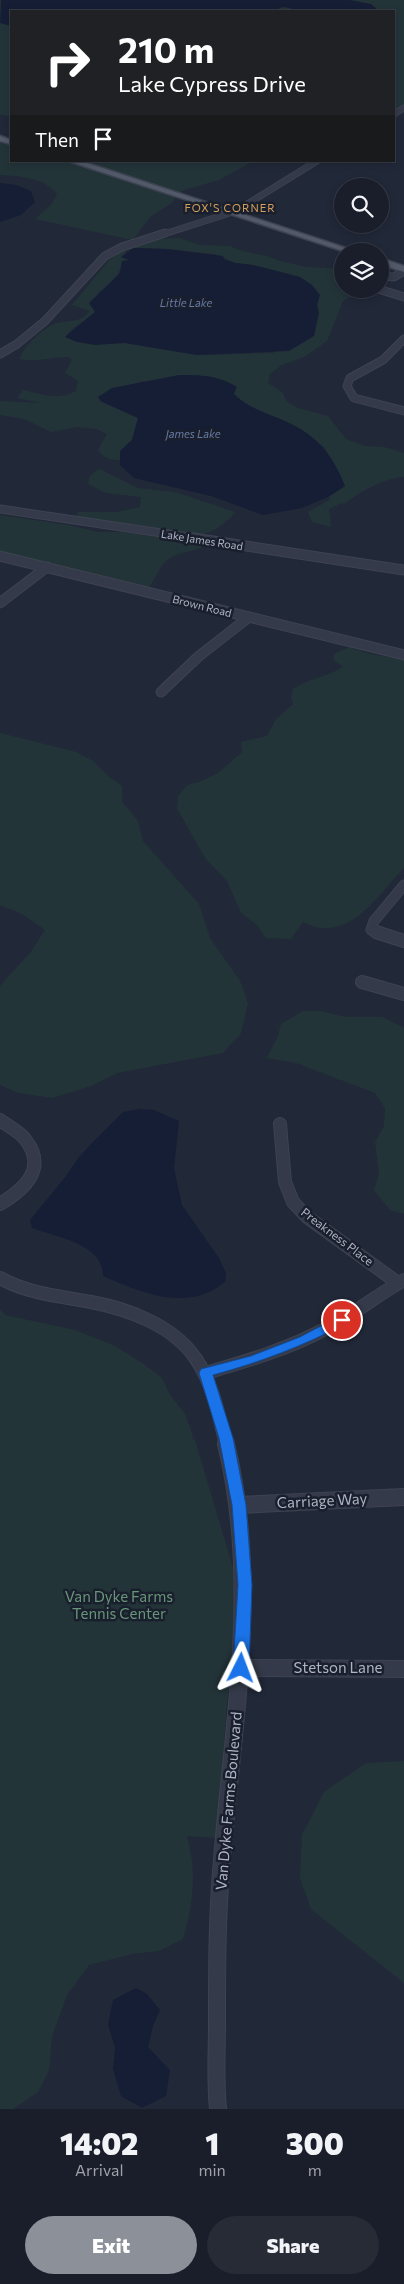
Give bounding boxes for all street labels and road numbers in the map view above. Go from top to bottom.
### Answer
street label: Lake James Road [160,527,244,553]
street label: Brown Road [171,592,233,619]
street label: Preakness Place [299,1205,376,1268]
street label: Carriage Way [276,1489,368,1511]
street label: Stetson Lane [294,1658,383,1676]
street label: Van Dyke Farms Boulevard [211,1711,245,1891]

